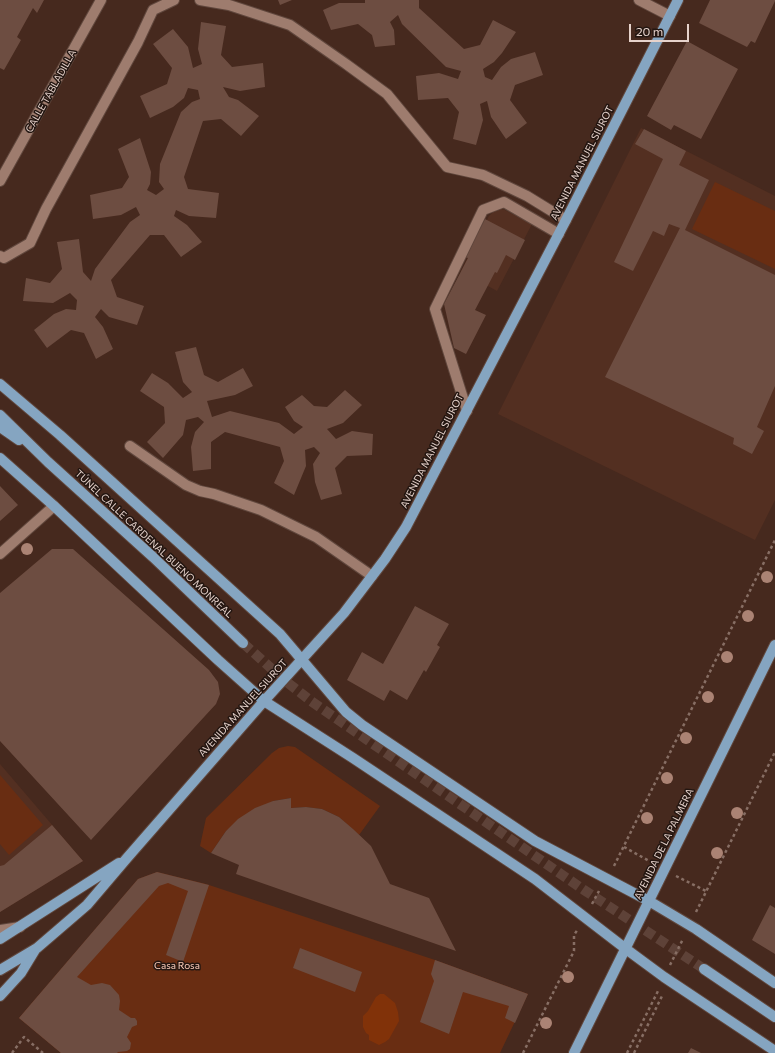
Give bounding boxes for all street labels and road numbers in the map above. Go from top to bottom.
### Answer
street label: CALLE TABLADILLA [23,47,79,135]
street label: AVENIDA MANUEL SIUROT [548,104,616,222]
street label: AVENIDA MANUEL SIUROT [398,392,466,510]
street label: TÚNEL CALLE CARDENAL BUENO MONREAL [73,468,235,620]
street label: AVENIDA MANUEL SIUROT [196,657,290,759]
street label: AVENIDA DE LA PALMERA [632,786,696,902]

